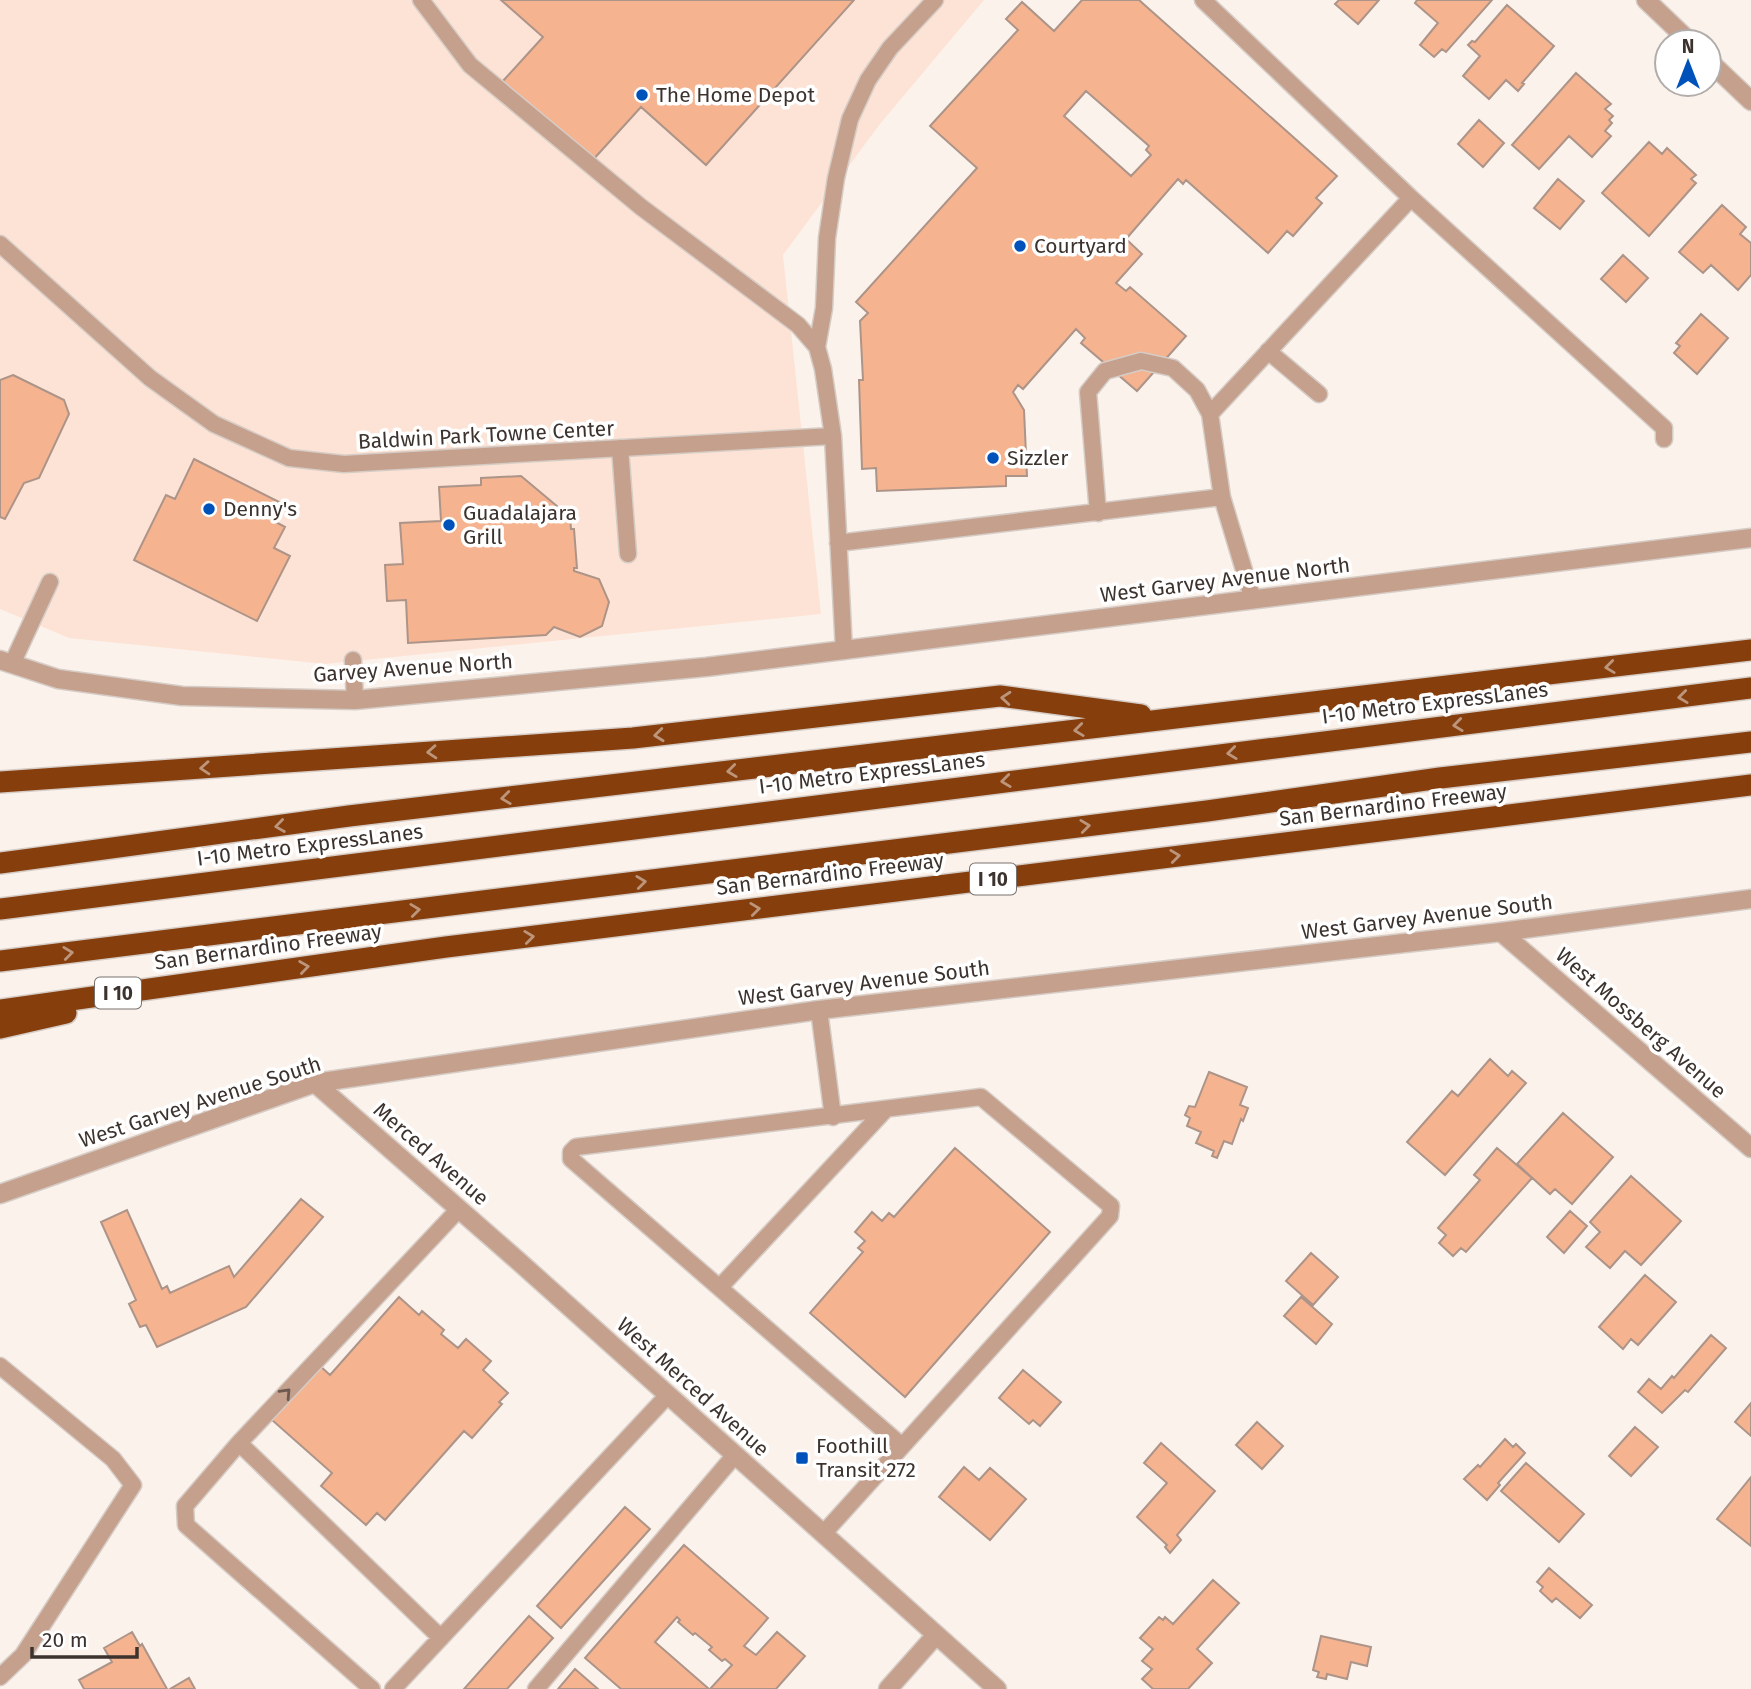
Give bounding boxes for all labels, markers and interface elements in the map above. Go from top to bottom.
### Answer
north arrow [1653,28,1723,98]
text: N [1682,35,1694,58]
place label: The Home Depot [656,82,815,108]
marker: The Home Depot [634,87,650,103]
place label: Courtyard [1034,233,1127,259]
marker: Courtyard [1012,238,1028,254]
street label: Baldwin Park Towne Center [357,415,615,455]
place label: Sizzler [1007,445,1068,471]
marker: Sizzler [985,450,1001,466]
place label: Denny's [223,496,297,522]
place label: Guadalajara Grill [463,500,577,550]
marker: Denny's [201,501,217,517]
marker: Guadalajara Grill [441,517,457,533]
street label: West Garvey Avenue North [1099,552,1351,608]
street label: Garvey Avenue North [312,648,514,688]
one-way arrow [1604,659,1616,674]
street label: I-10 Metro ExpressLanes [1320,676,1550,730]
one-way arrow [1677,689,1689,704]
one-way arrow [1001,691,1012,706]
one-way arrow [1452,717,1463,732]
one-way arrow [1073,723,1085,738]
one-way arrow [653,727,665,742]
one-way arrow [426,744,437,759]
street label: I-10 Metro ExpressLanes [757,746,987,800]
one-way arrow [1226,746,1238,761]
one-way arrow [199,760,210,775]
one-way arrow [726,764,737,779]
one-way arrow [1000,774,1012,789]
street label: San Bernardino Freeway [1278,778,1509,832]
one-way arrow [500,790,511,805]
street label: I-10 Metro ExpressLanes [195,818,425,872]
one-way arrow [274,818,286,833]
one-way arrow [1079,818,1091,833]
street label: San Bernardino Freeway [715,847,946,901]
one-way arrow [1169,849,1181,864]
road number: I 10 [970,864,1016,894]
one-way arrow [635,874,647,889]
street label: West Garvey Avenue South [1300,889,1554,945]
one-way arrow [749,901,761,916]
one-way arrow [409,902,421,917]
street label: San Bernardino Freeway [153,918,384,976]
one-way arrow [523,929,535,944]
street label: West Mossberg Avenue [1550,942,1732,1104]
one-way arrow [62,945,74,960]
street label: West Garvey Avenue South [737,955,991,1011]
one-way arrow [298,960,309,975]
road number: I 10 [95,978,141,1009]
street label: West Garvey Avenue South [76,1051,324,1153]
street label: Merced Avenue [368,1097,494,1211]
street label: West Merced Avenue [612,1312,774,1462]
one-way arrow [278,1388,290,1401]
place label: Foothill Transit 272 [816,1433,916,1483]
marker: Foothill Transit 272 [794,1450,810,1466]
scale bar [32,1616,136,1660]
text: 20 m [42,1627,88,1653]

